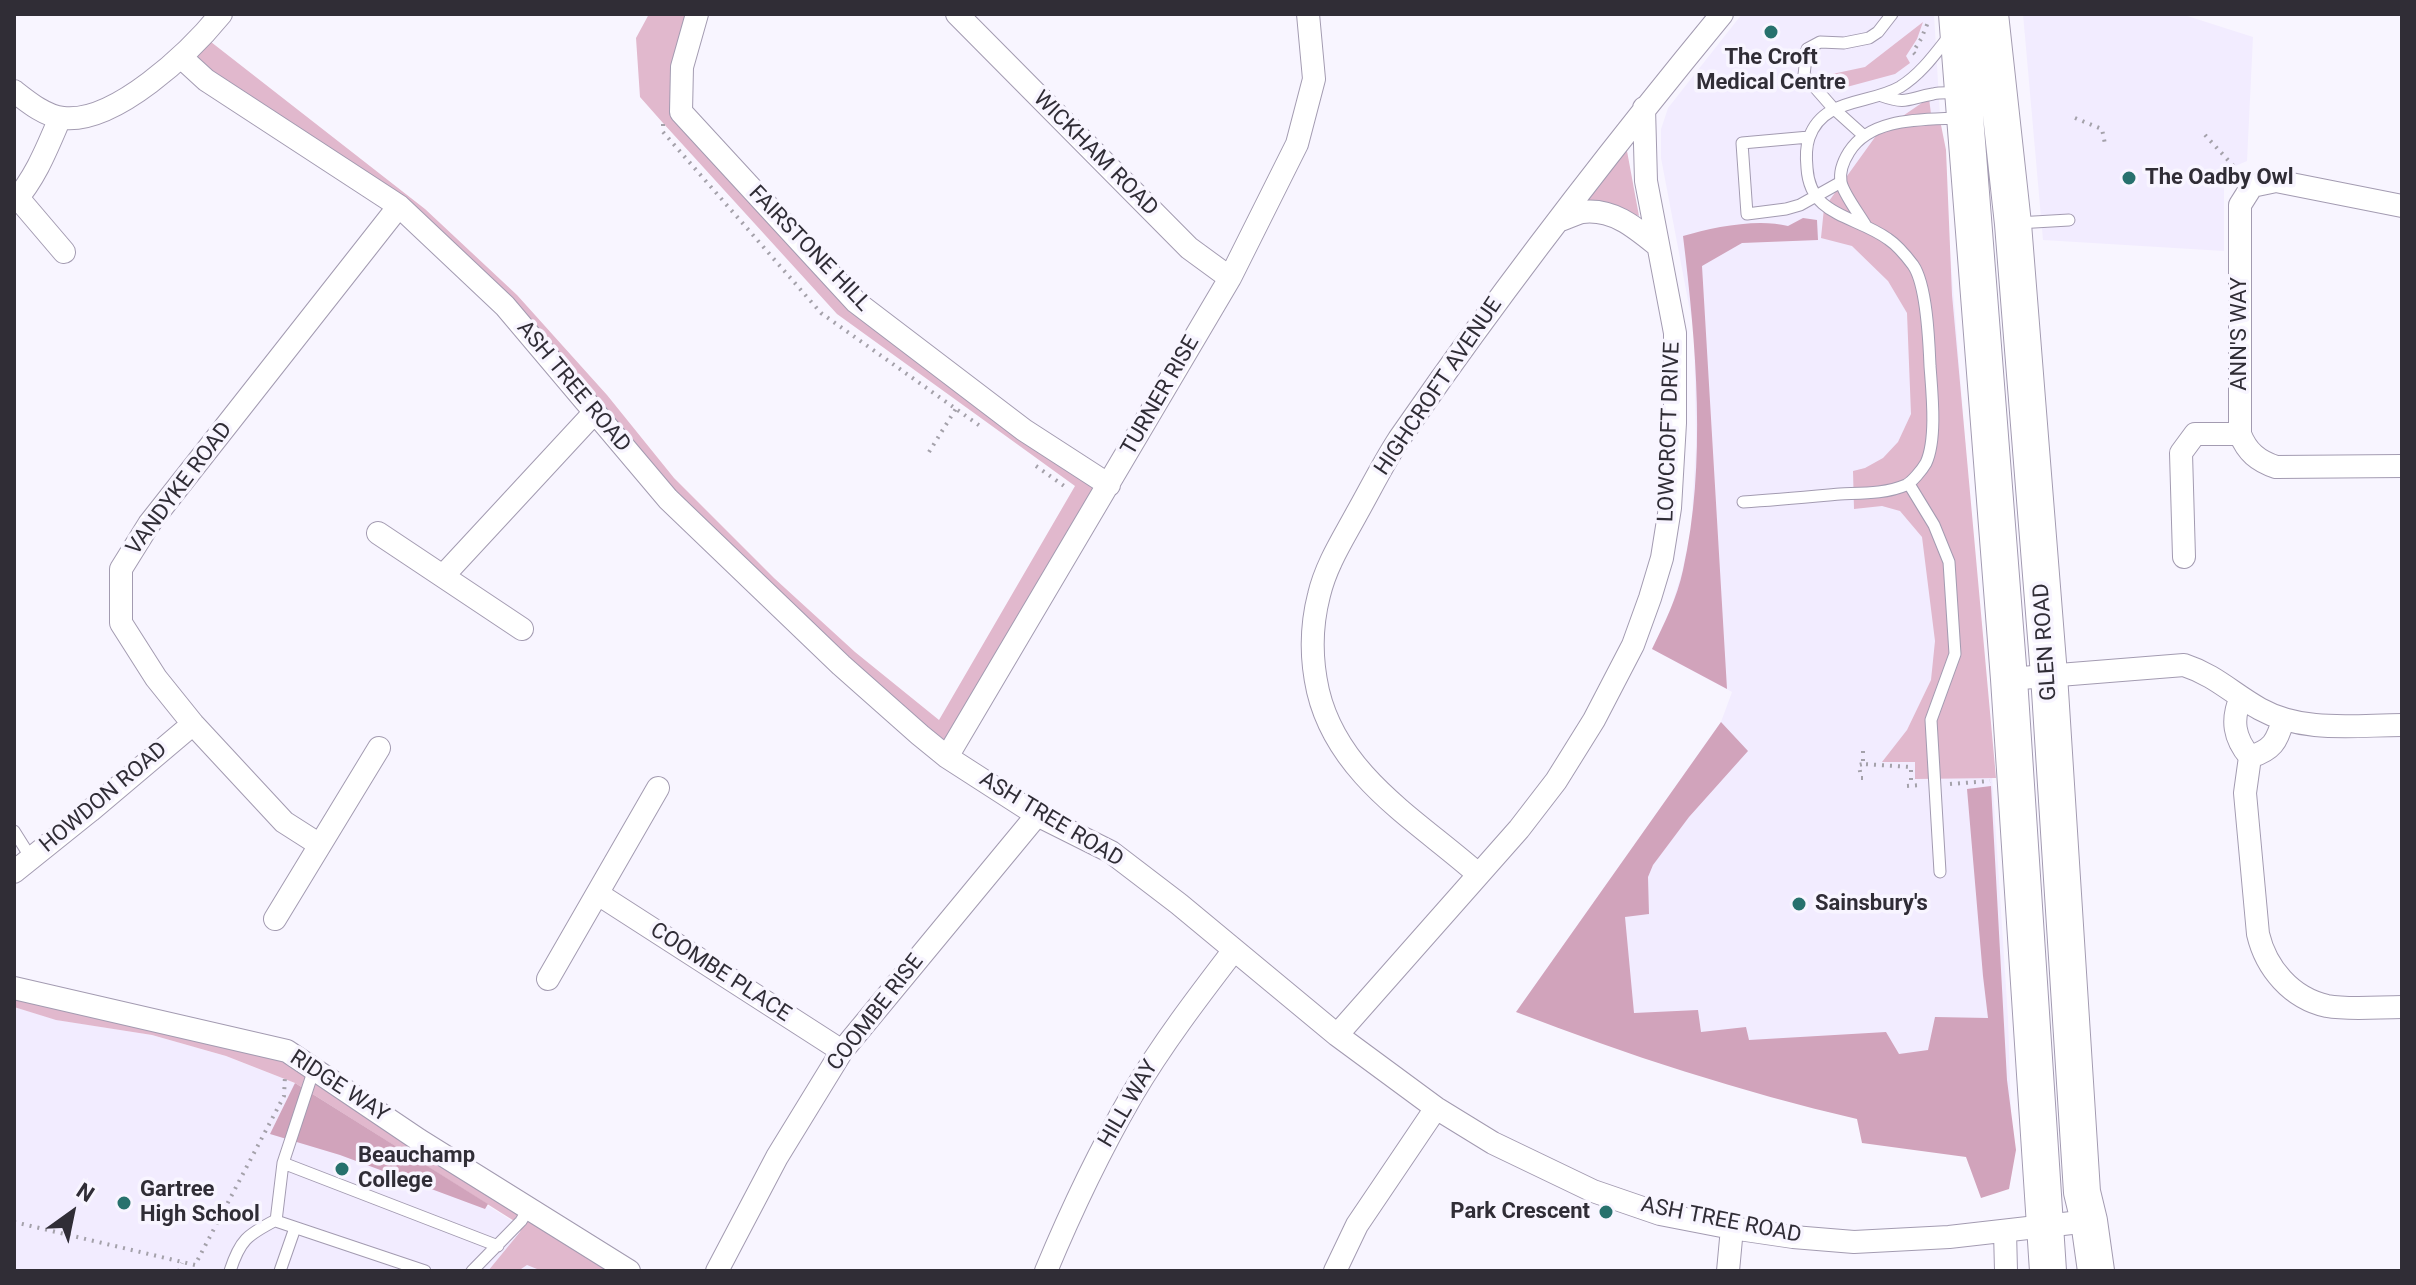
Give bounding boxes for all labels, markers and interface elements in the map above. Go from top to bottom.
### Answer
marker: The Croft Medical Centre [1762,23,1780,41]
place label: The Croft Medical Centre [1696,45,1846,96]
street label: WICKHAM ROAD [1027,86,1163,222]
place label: The Oadby Owl [2145,165,2294,191]
marker: The Oadby Owl [2120,169,2138,187]
street label: FAIRSTONE HILL [742,181,876,317]
street label: ANN'S WAY [2227,277,2253,391]
street label: HIGHCROFT AVENUE [1370,293,1508,481]
street label: ASH TREE ROAD [511,316,635,458]
street label: TURNER RISE [1116,332,1206,460]
street label: LOWCROFT DRIVE [1654,341,1686,523]
street label: VANDYKE ROAD [121,417,239,561]
street label: GLEN ROAD [2029,582,2063,702]
street label: HOWDON ROAD [35,737,173,859]
street label: ASH TREE ROAD [974,767,1128,873]
place label: Sainsbury's [1815,891,1928,917]
marker: Sainsbury's [1790,895,1808,913]
street label: COOMBE PLACE [645,918,795,1028]
street label: COOMBE RISE [822,949,930,1077]
street label: RIDGE WAY [285,1045,393,1129]
street label: HILL WAY [1093,1056,1165,1152]
place label: Beauchamp College [358,1143,475,1194]
marker: Beauchamp College [333,1160,351,1178]
north arrow [32,1173,112,1253]
place label: Gartree High School [140,1177,260,1228]
text: N [72,1178,99,1207]
street label: ASH TREE ROAD [1638,1192,1804,1250]
marker: Gartree High School [115,1194,133,1212]
place label: Park Crescent [1450,1199,1590,1225]
marker: Park Crescent [1597,1203,1615,1221]

